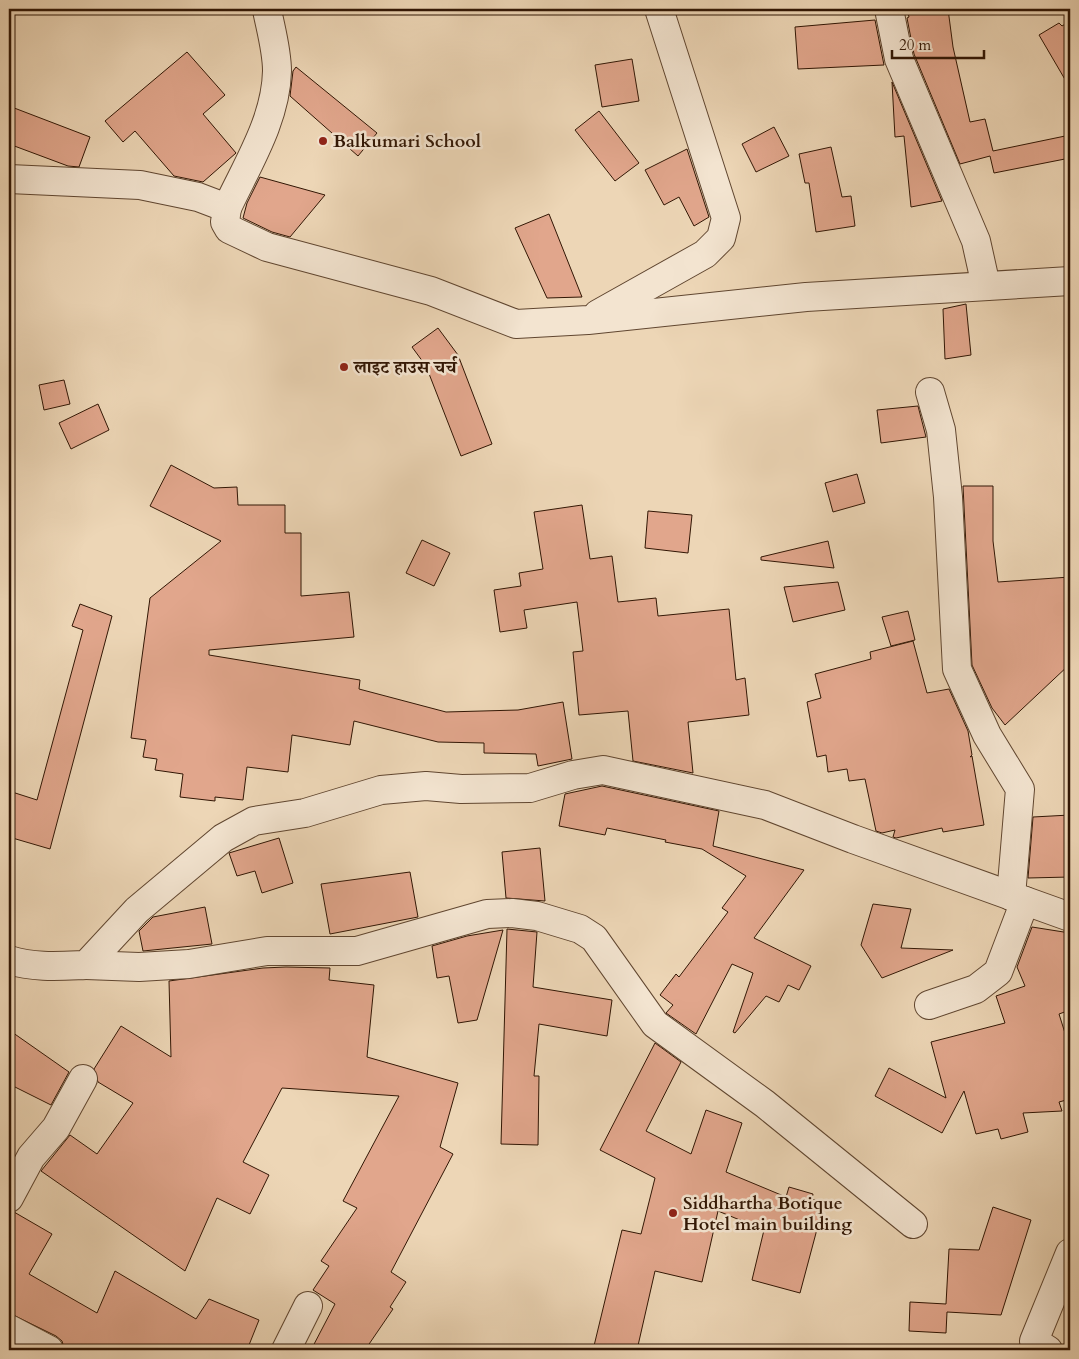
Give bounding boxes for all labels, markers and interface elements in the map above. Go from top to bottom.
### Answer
scale bar [892,28,984,60]
text: 20 m [899,35,931,55]
place label: Balkumari School [333,129,481,154]
marker: Balkumari School [317,135,329,147]
place label: लाइट हाउस चर्च [352,355,458,380]
marker: लाइट हाउस चर्च [338,361,350,373]
place label: Siddhartha Botique Hotel main building [683,1191,852,1237]
marker: Siddhartha Botique Hotel main building [667,1207,679,1219]

